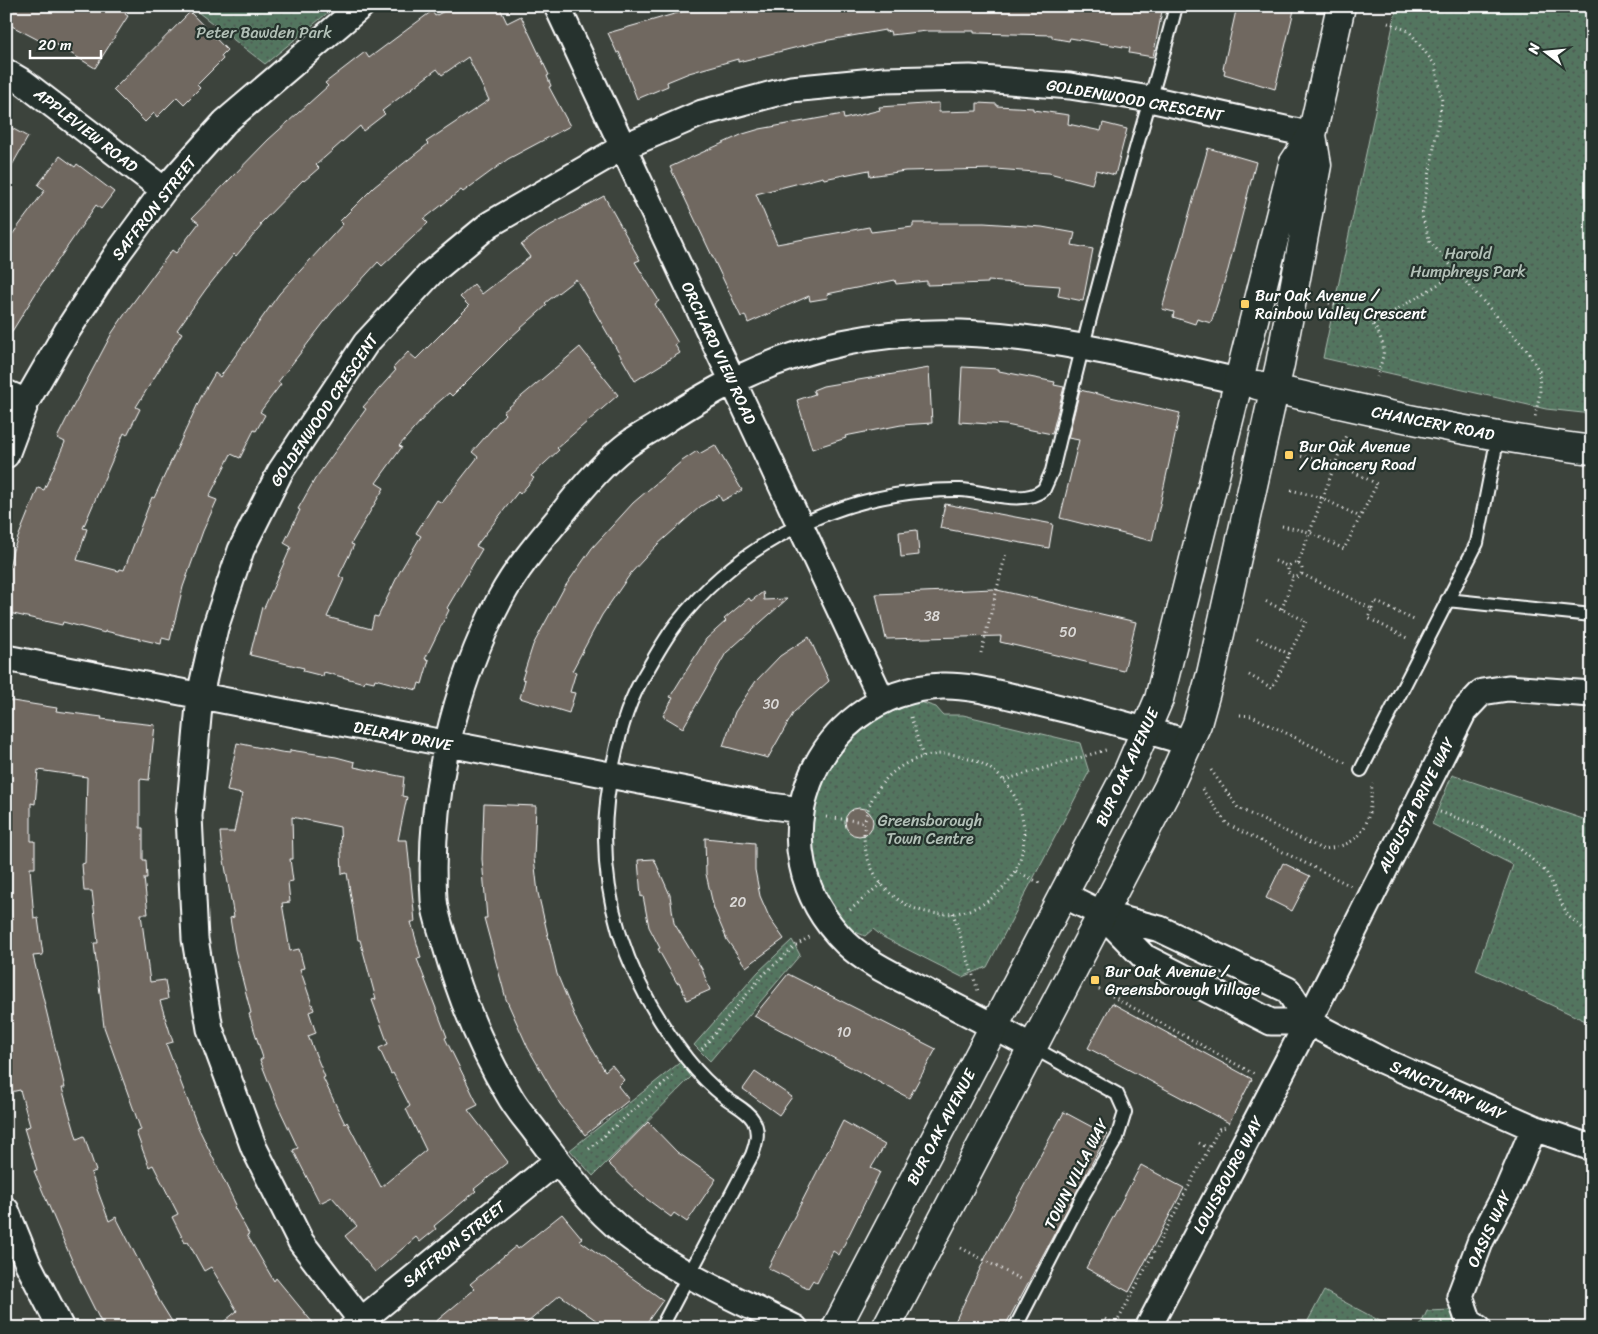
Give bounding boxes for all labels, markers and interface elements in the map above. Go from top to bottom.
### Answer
park label: Peter Bawden Park [196,18,332,47]
scale bar [30,28,101,60]
north arrow [1520,28,1570,78]
text: 20 m [38,32,72,58]
text: N [1520,40,1547,58]
street label: GOLDENWOOD CRESCENT [1044,70,1227,130]
street label: APPLEVIEW ROAD [27,79,145,180]
street label: SAFFRON STREET [104,148,205,267]
park label: Harold Humphreys Park [1410,239,1526,286]
street label: ORCHARD VIEW ROAD [673,277,765,430]
place label: Bur Oak Avenue / Rainbow Valley Crescent [1255,281,1427,328]
marker: Bur Oak Avenue / Rainbow Valley Crescent [1239,298,1251,310]
street label: GOLDENWOOD CRESCENT [262,327,387,492]
street label: CHANCERY ROAD [1369,397,1497,449]
place label: Bur Oak Avenue / Chancery Road [1299,432,1417,479]
marker: Bur Oak Avenue / Chancery Road [1283,449,1295,461]
house number: 38 [924,604,941,629]
house number: 50 [1059,620,1077,645]
house number: 30 [763,692,779,717]
street label: BUR OAK AVENUE [1087,702,1168,831]
street label: DELRAY DRIVE [351,712,456,760]
street label: AUGUSTA DRIVE WAY [1369,731,1463,879]
park label: Greensborough Town Centre [878,806,982,853]
house number: 20 [730,890,747,915]
place label: Bur Oak Avenue / Greensborough Village [1105,957,1260,1004]
marker: Bur Oak Avenue / Greensborough Village [1089,974,1101,986]
house number: 10 [837,1020,852,1045]
street label: SANCTUARY WAY [1385,1051,1512,1129]
street label: BUR OAK AVENUE [898,1063,984,1190]
street label: LOUISBOURG WAY [1185,1110,1272,1239]
street label: TOWN VILLA WAY [1036,1112,1117,1235]
street label: OASIS WAY [1459,1185,1520,1272]
street label: SAFFRON STREET [396,1192,513,1295]

